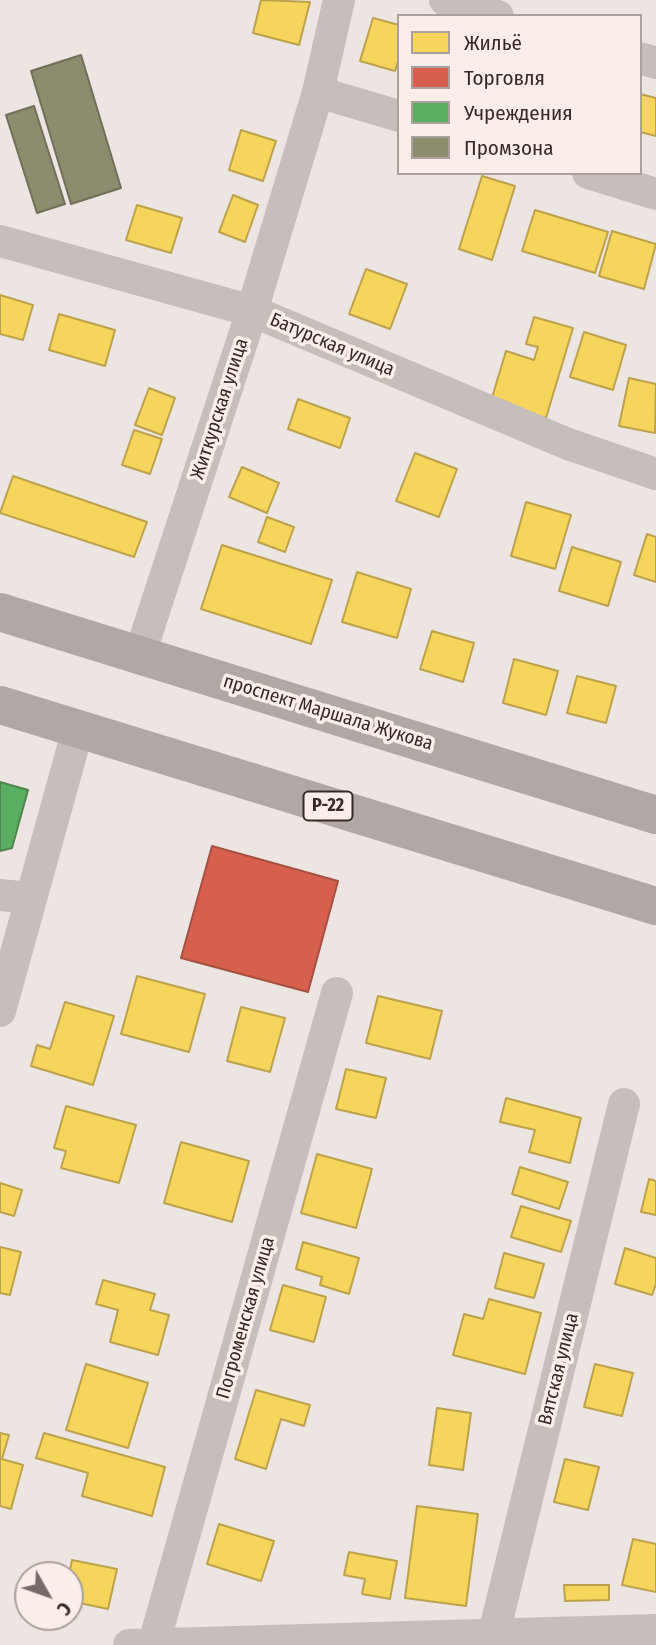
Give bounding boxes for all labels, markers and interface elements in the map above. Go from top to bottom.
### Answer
legend [397,14,642,175]
text: Жильё [464,30,522,56]
text: Торговля [464,65,545,91]
text: Учреждения [464,100,573,126]
text: Промзона [464,135,553,161]
street label: Батурская улица [266,309,398,381]
street label: Житкурская улица [186,336,254,482]
street label: проспект Маршала Жукова [220,670,436,756]
road number: Р-22 [304,792,352,820]
street label: Погроменская улица [212,1234,280,1402]
street label: Вятская улица [534,1311,584,1427]
north arrow [14,1561,84,1631]
text: С [52,1597,76,1620]

